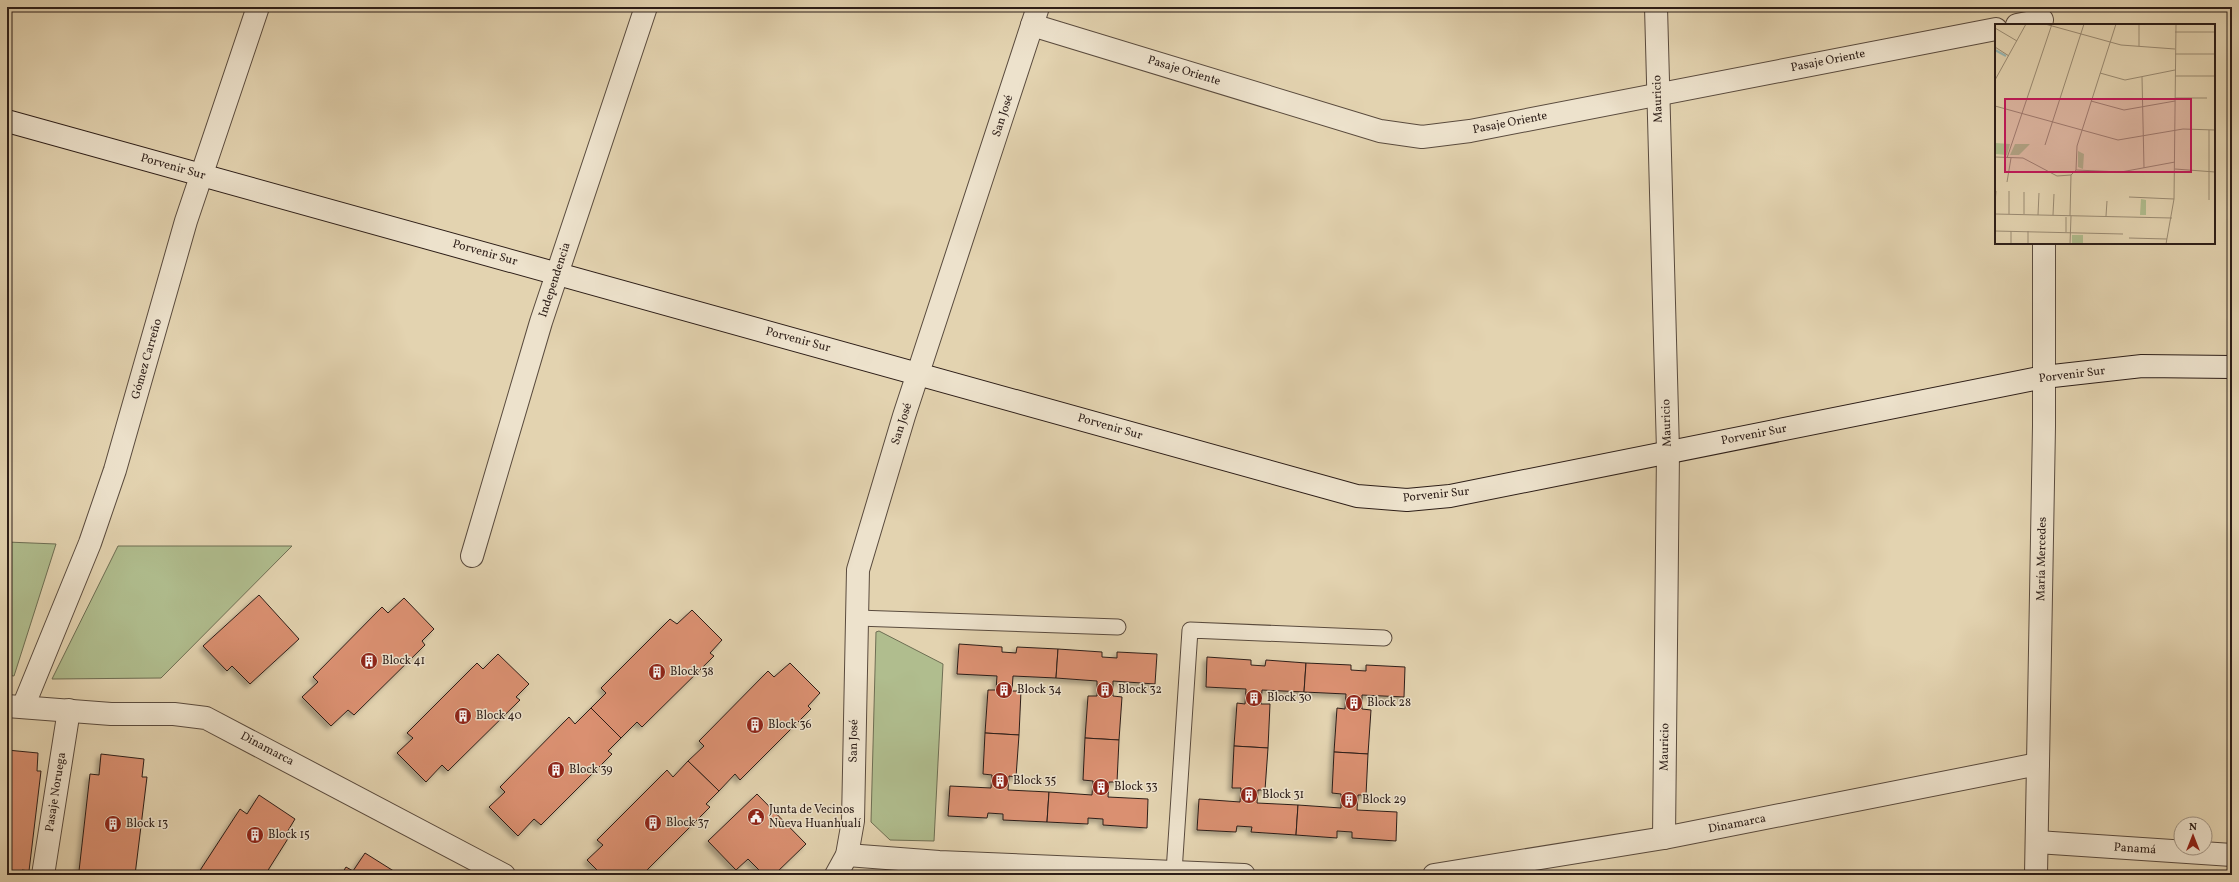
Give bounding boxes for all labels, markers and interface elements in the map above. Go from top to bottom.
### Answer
inset map [1995,24,2215,244]
street label: Pasaje Oriente [1789,46,1867,76]
street label: Pasaje Oriente [1146,52,1223,90]
street label: Mauricio [1649,75,1667,123]
street label: San José [989,93,1017,139]
street label: Pasaje Oriente [1471,108,1549,138]
street label: Porvenir Sur [139,150,207,184]
street label: Porvenir Sur [451,236,519,270]
street label: Independencia [535,240,575,320]
street label: Gómez Carreño [128,317,166,401]
street label: Porvenir Sur [764,324,832,356]
street label: Porvenir Sur [2038,363,2106,387]
street label: Mauricio [1658,399,1676,447]
street label: San José [888,401,916,447]
street label: Porvenir Sur [1076,410,1144,444]
street label: Porvenir Sur [1720,421,1788,449]
street label: Porvenir Sur [1402,484,1470,506]
street label: María Mercedes [2033,517,2051,601]
building icon: Block 41 [359,651,379,671]
place label: Block 41 [382,653,425,669]
building icon: Block 38 [647,662,667,682]
place label: Block 38 [670,664,714,680]
building icon: Block 34 [994,680,1014,700]
building icon: Block 32 [1095,680,1115,700]
place label: Block 34 [1017,682,1062,698]
place label: Block 32 [1118,682,1162,698]
building icon: Block 30 [1244,688,1264,708]
place label: Block 30 [1267,690,1312,706]
building icon: Block 28 [1344,693,1364,713]
place label: Block 28 [1367,695,1411,711]
building icon: Block 40 [453,706,473,726]
place label: Block 40 [476,708,522,724]
building icon: Block 36 [745,715,765,735]
place label: Block 36 [768,717,812,733]
street label: San José [846,719,862,763]
street label: Mauricio [1657,723,1673,771]
street label: Dinamarca [237,728,297,770]
street label: Pasaje Noruega [42,751,70,833]
building icon: Block 39 [546,760,566,780]
place label: Block 39 [569,762,613,778]
building icon: Block 35 [990,771,1010,791]
place label: Block 35 [1013,773,1057,789]
building icon: Block 33 [1091,777,1111,797]
place label: Block 33 [1114,779,1158,795]
building icon: Block 31 [1239,785,1259,805]
place label: Block 31 [1262,787,1304,803]
building icon: Block 29 [1339,790,1359,810]
place label: Block 29 [1362,792,1406,808]
place label: Junta de Vecinos Nueva Huanhualí [769,802,861,832]
public building icon: Junta de Vecinos Nueva Huanhualí [746,807,766,827]
street label: Dinamarca [1707,811,1767,837]
building icon: Block 37 [643,813,663,833]
building icon: Block 13 [103,814,123,834]
place label: Block 37 [666,815,710,831]
place label: Block 13 [126,816,168,832]
north arrow [2173,816,2213,856]
text: N [2189,820,2197,835]
building icon: Block 15 [245,825,265,845]
place label: Block 15 [268,827,310,843]
street label: Panamá [2113,840,2157,858]

